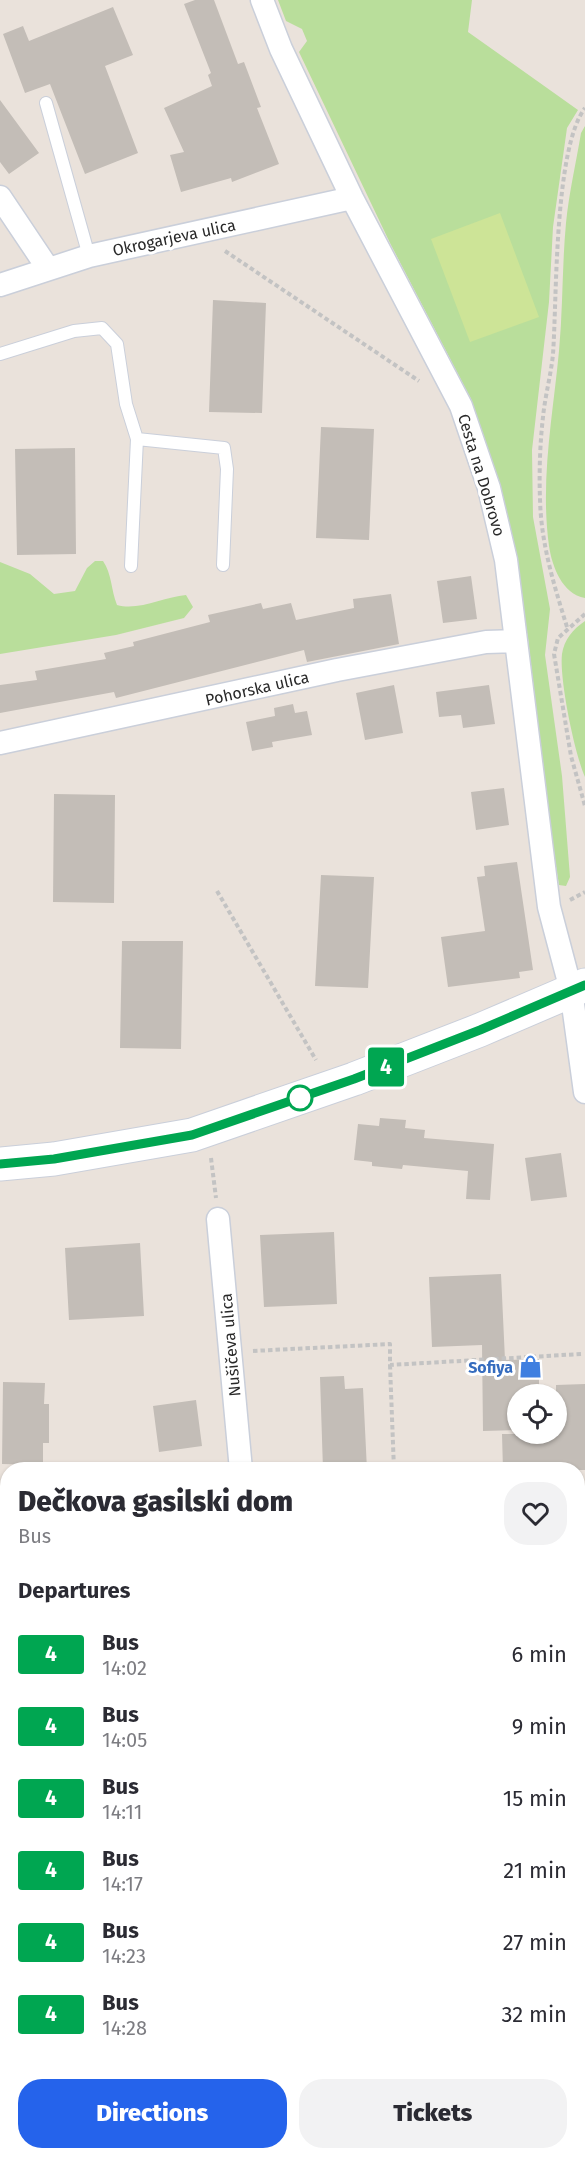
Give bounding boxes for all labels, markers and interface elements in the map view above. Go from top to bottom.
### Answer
street label: Okrogarjeva ulica [111,215,237,260]
street label: Cesta na Dobrovo [454,412,509,539]
street label: Pohorska ulica [203,667,311,710]
line badge: 4 [366,1048,406,1086]
text: 4 [380,1054,392,1080]
unlabelled marker [287,1085,313,1111]
street label: Nušičeva ulica [217,1293,244,1397]
shop icon: Sofiya [518,1354,544,1380]
place label: Sofiya [468,1358,513,1377]
map controls [507,1384,567,1444]
button: locate [507,1384,567,1444]
button: heart [504,1482,567,1545]
text: Dečkova gasilski dom [18,1485,293,1518]
text: Bus [18,1524,51,1548]
text: Departures [18,1577,130,1604]
text: Bus [102,1629,139,1656]
text: 4 [45,1641,57,1667]
text: 6 min [511,1641,567,1668]
text: 14:02 [102,1656,147,1680]
text: Bus [102,1701,139,1728]
text: 4 [45,1713,57,1739]
text: 9 min [512,1713,567,1740]
text: 14:05 [102,1728,147,1752]
text: Bus [102,1773,139,1800]
text: 4 [45,1785,57,1811]
text: 15 min [503,1785,567,1812]
text: 14:11 [102,1800,142,1824]
text: Bus [102,1845,139,1872]
text: 4 [45,1857,57,1883]
text: 21 min [503,1857,567,1884]
text: 14:17 [102,1872,143,1896]
text: Bus [102,1917,139,1944]
text: 4 [45,1929,57,1955]
text: 27 min [503,1929,567,1956]
text: 14:23 [102,1944,146,1968]
text: Bus [102,1989,139,2016]
text: 4 [45,2001,57,2027]
text: 32 min [502,2001,567,2028]
text: 14:28 [102,2016,147,2040]
button: Directions [18,2079,287,2148]
button: Tickets [299,2079,567,2148]

